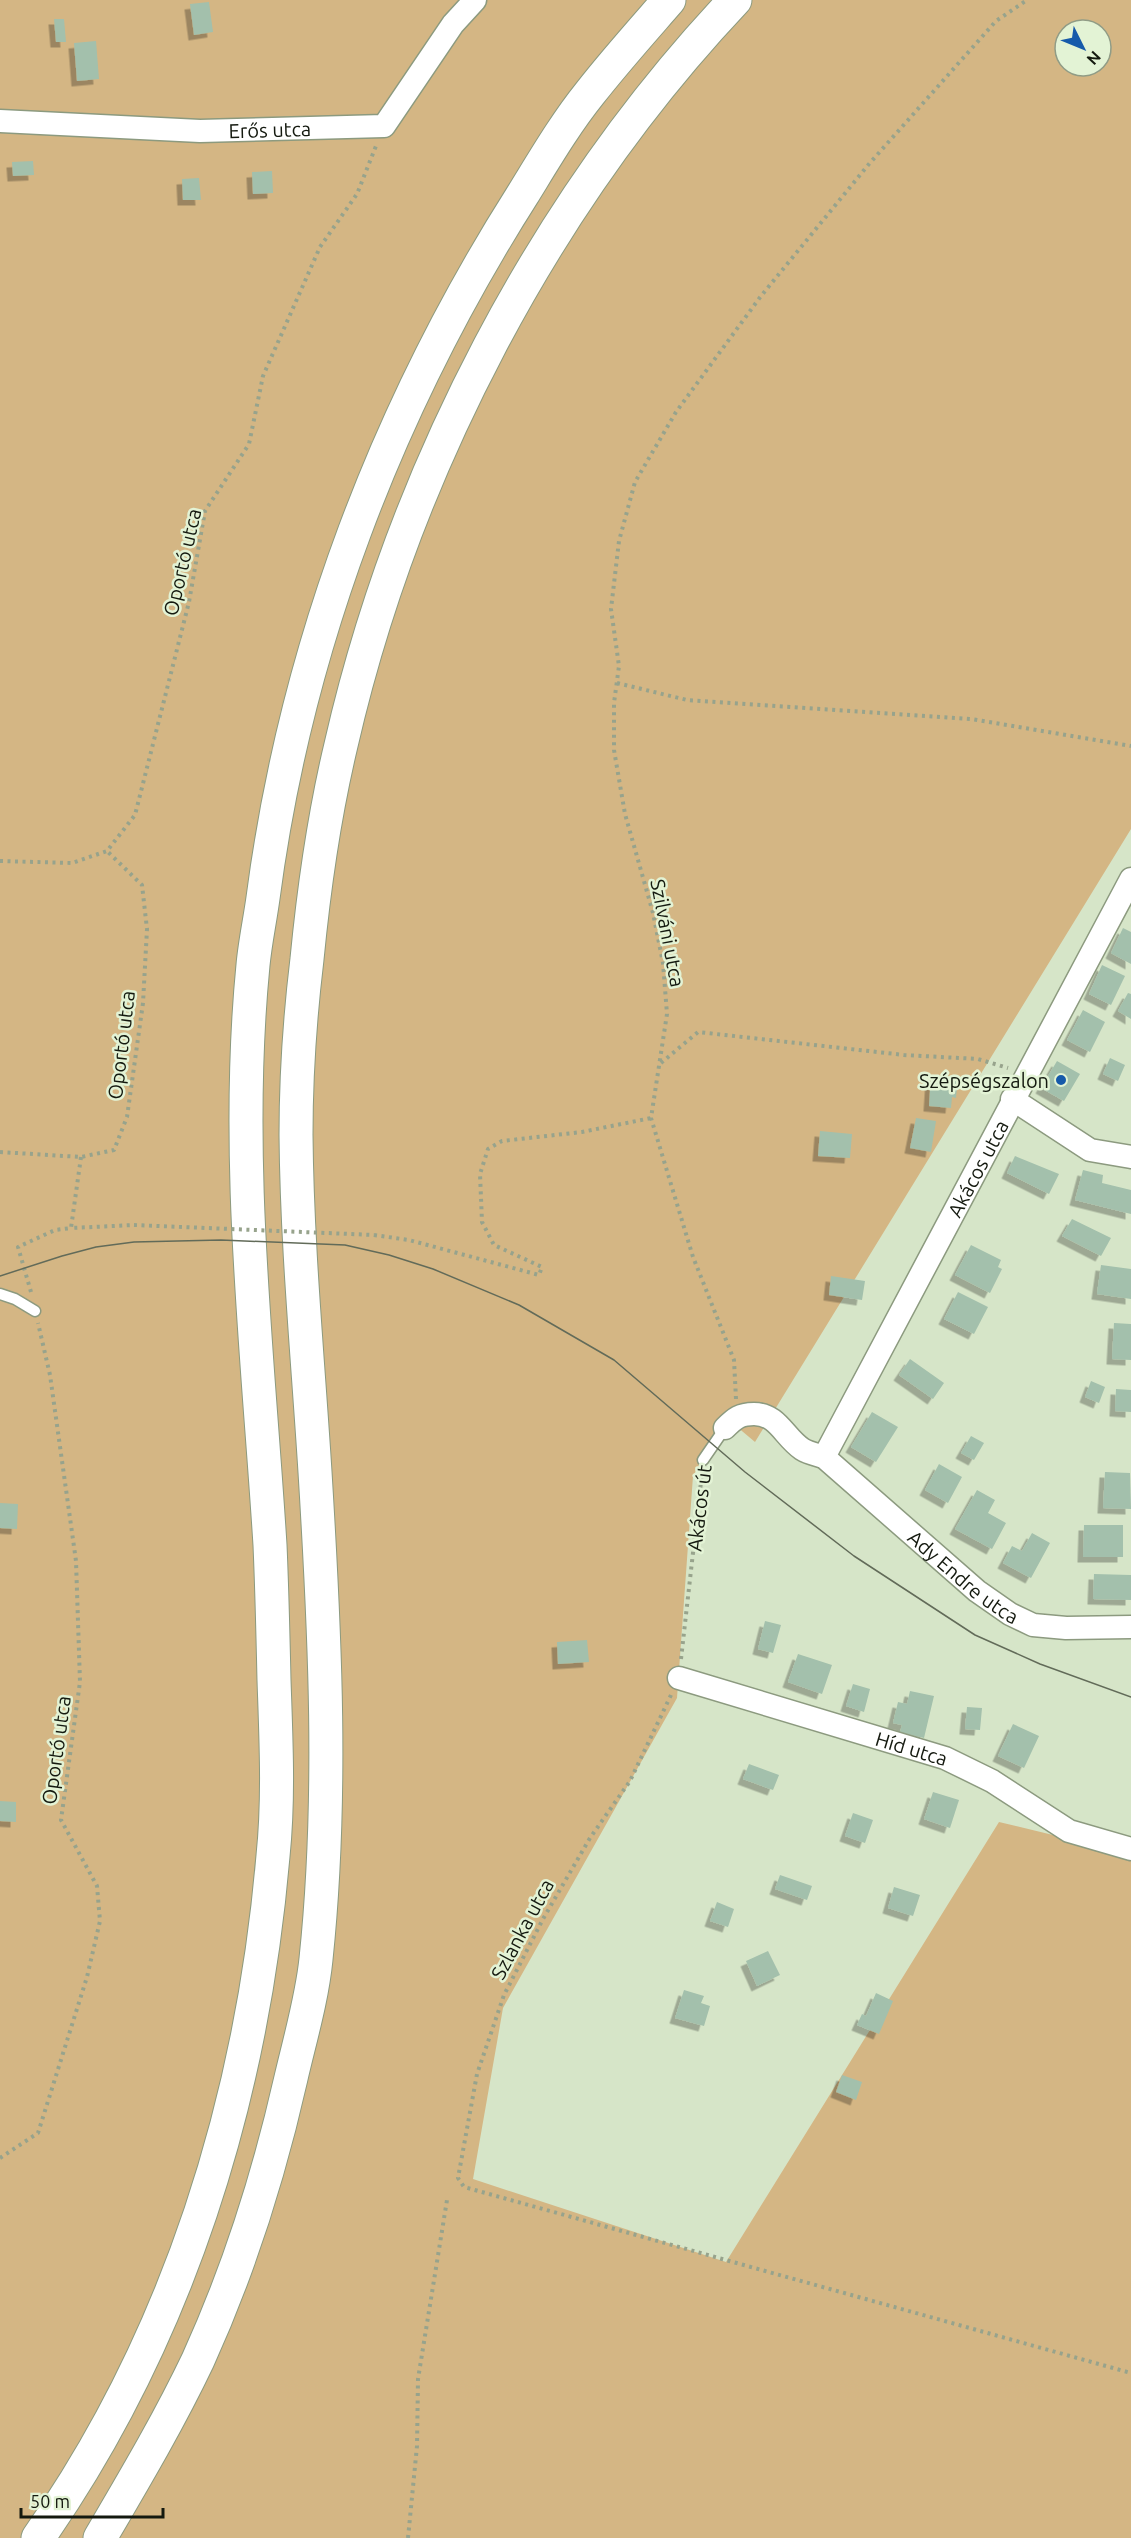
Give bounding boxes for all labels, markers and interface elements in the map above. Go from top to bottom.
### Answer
north arrow [1053,18,1113,78]
text: N [1083,48,1105,69]
street label: Erős utca [228,116,311,142]
street label: Oportó utca [158,506,206,618]
street label: Szilváni utca [646,877,690,989]
street label: Oportó utca [103,989,139,1101]
place label: Szépségszalon [919,1069,1049,1092]
marker: Szépségszalon [1054,1073,1068,1087]
street label: Akácos utca [942,1116,1012,1221]
street label: Akácos út [682,1463,716,1552]
street label: Ady Endre utca [904,1525,1022,1628]
street label: Oportó utca [37,1694,75,1806]
street label: Híd utca [873,1726,950,1770]
street label: Szlanka utca [486,1875,558,1983]
scale bar [21,2481,164,2519]
text: 50 m [30,2491,70,2511]

